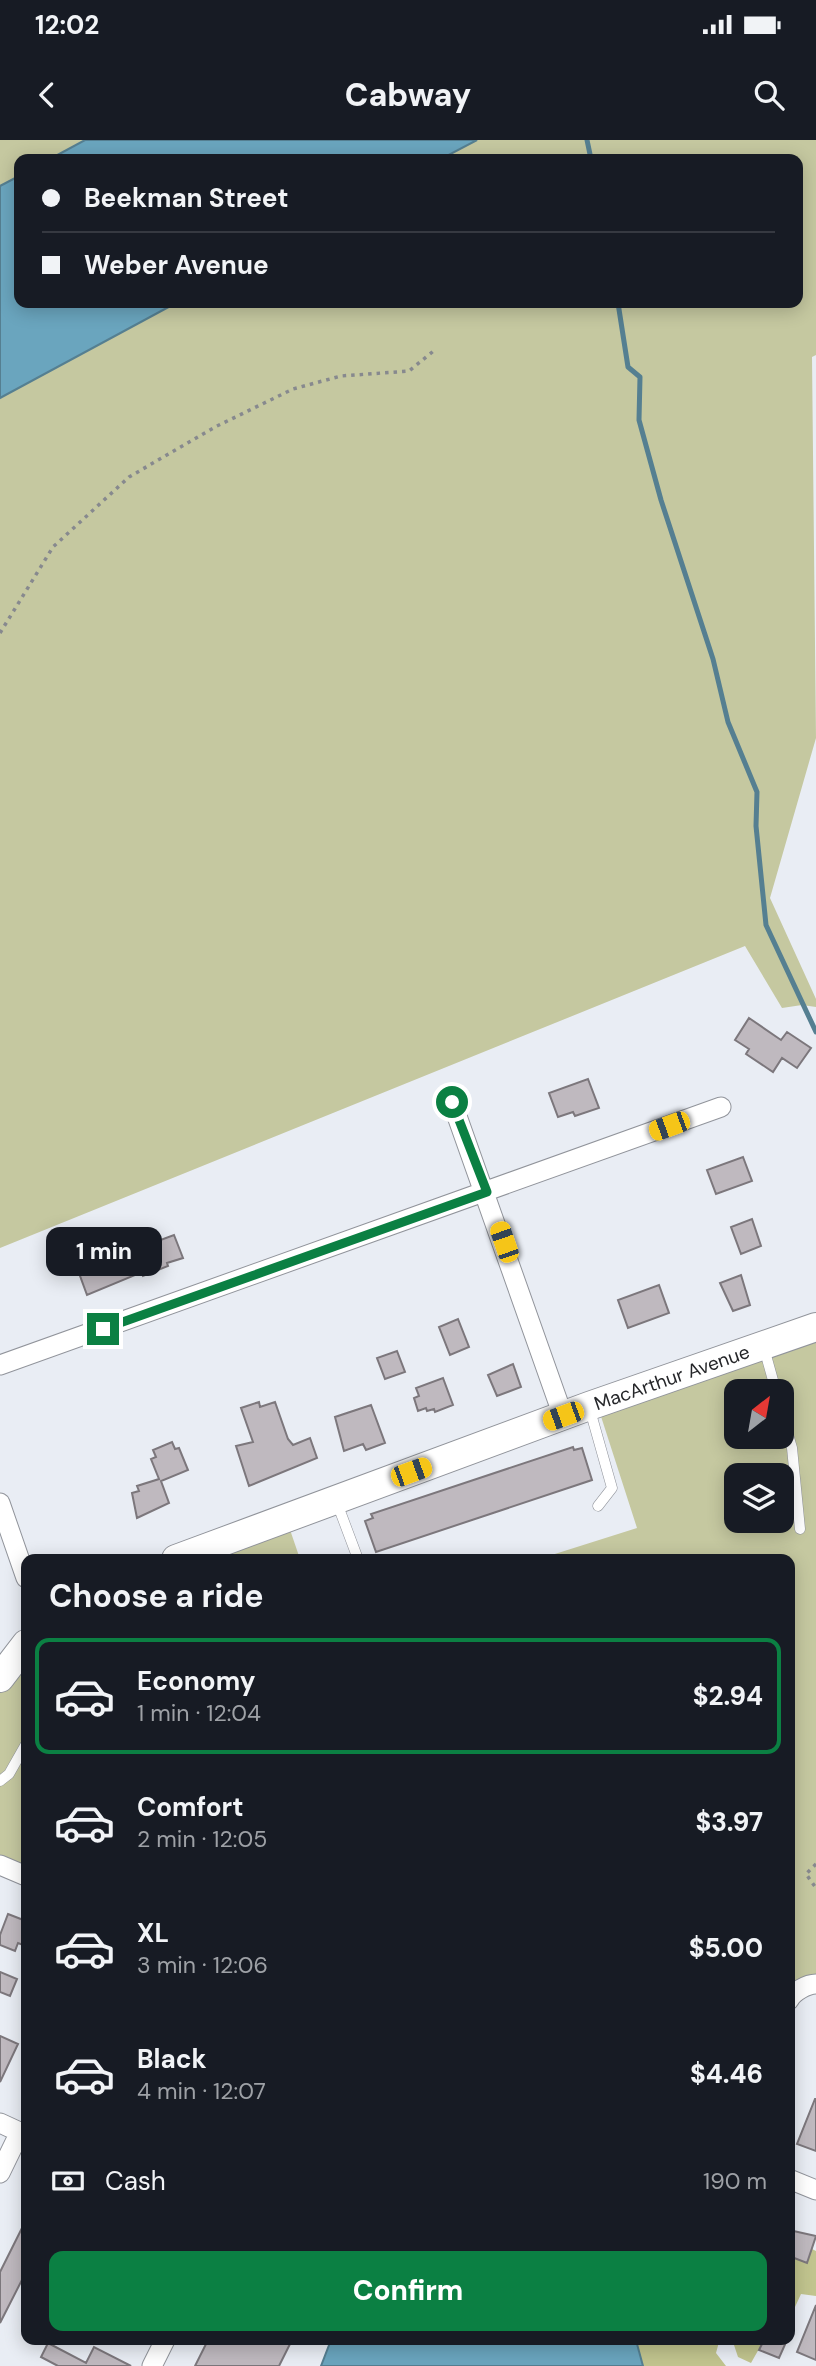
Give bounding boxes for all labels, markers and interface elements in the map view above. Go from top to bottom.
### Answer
text: 12:02 [35,8,99,42]
text: Cabway [345,74,471,116]
icon: back [28,76,66,114]
icon: search [750,76,788,114]
text: Beekman Street [84,181,289,215]
text: Weber Avenue [84,248,269,282]
route start [436,1086,468,1118]
car [646,1109,693,1143]
car [488,1219,521,1265]
callout: 1 min [45,1228,161,1276]
text: 1 min [76,1236,132,1266]
route end [87,1313,119,1345]
street label: MacArthur Avenue [591,1339,753,1416]
north arrow [724,1379,794,1449]
map controls [724,1379,794,1533]
car [540,1399,587,1433]
car [388,1455,435,1489]
button: layers [724,1463,794,1533]
text: Choose a ride [49,1575,264,1617]
text: Economy [137,1664,255,1698]
icon: car [53,1665,116,1728]
text: $2.94 [693,1679,763,1713]
text: 1 min · 12:04 [137,1698,261,1728]
text: Comfort [137,1790,243,1824]
icon: car [53,1791,116,1854]
text: $3.97 [695,1805,763,1839]
text: 2 min · 12:05 [137,1824,267,1854]
text: XL [137,1916,169,1950]
icon: car [53,1917,116,1980]
text: $5.00 [689,1931,763,1965]
text: 3 min · 12:06 [137,1950,268,1980]
text: Black [137,2042,207,2076]
icon: car [53,2043,116,2106]
text: $4.46 [690,2057,763,2091]
text: 4 min · 12:07 [137,2076,266,2106]
icon: cash [49,2162,87,2200]
text: Cash [105,2164,166,2198]
text: 190 m [703,2166,767,2196]
button: Confirm [49,2251,767,2331]

